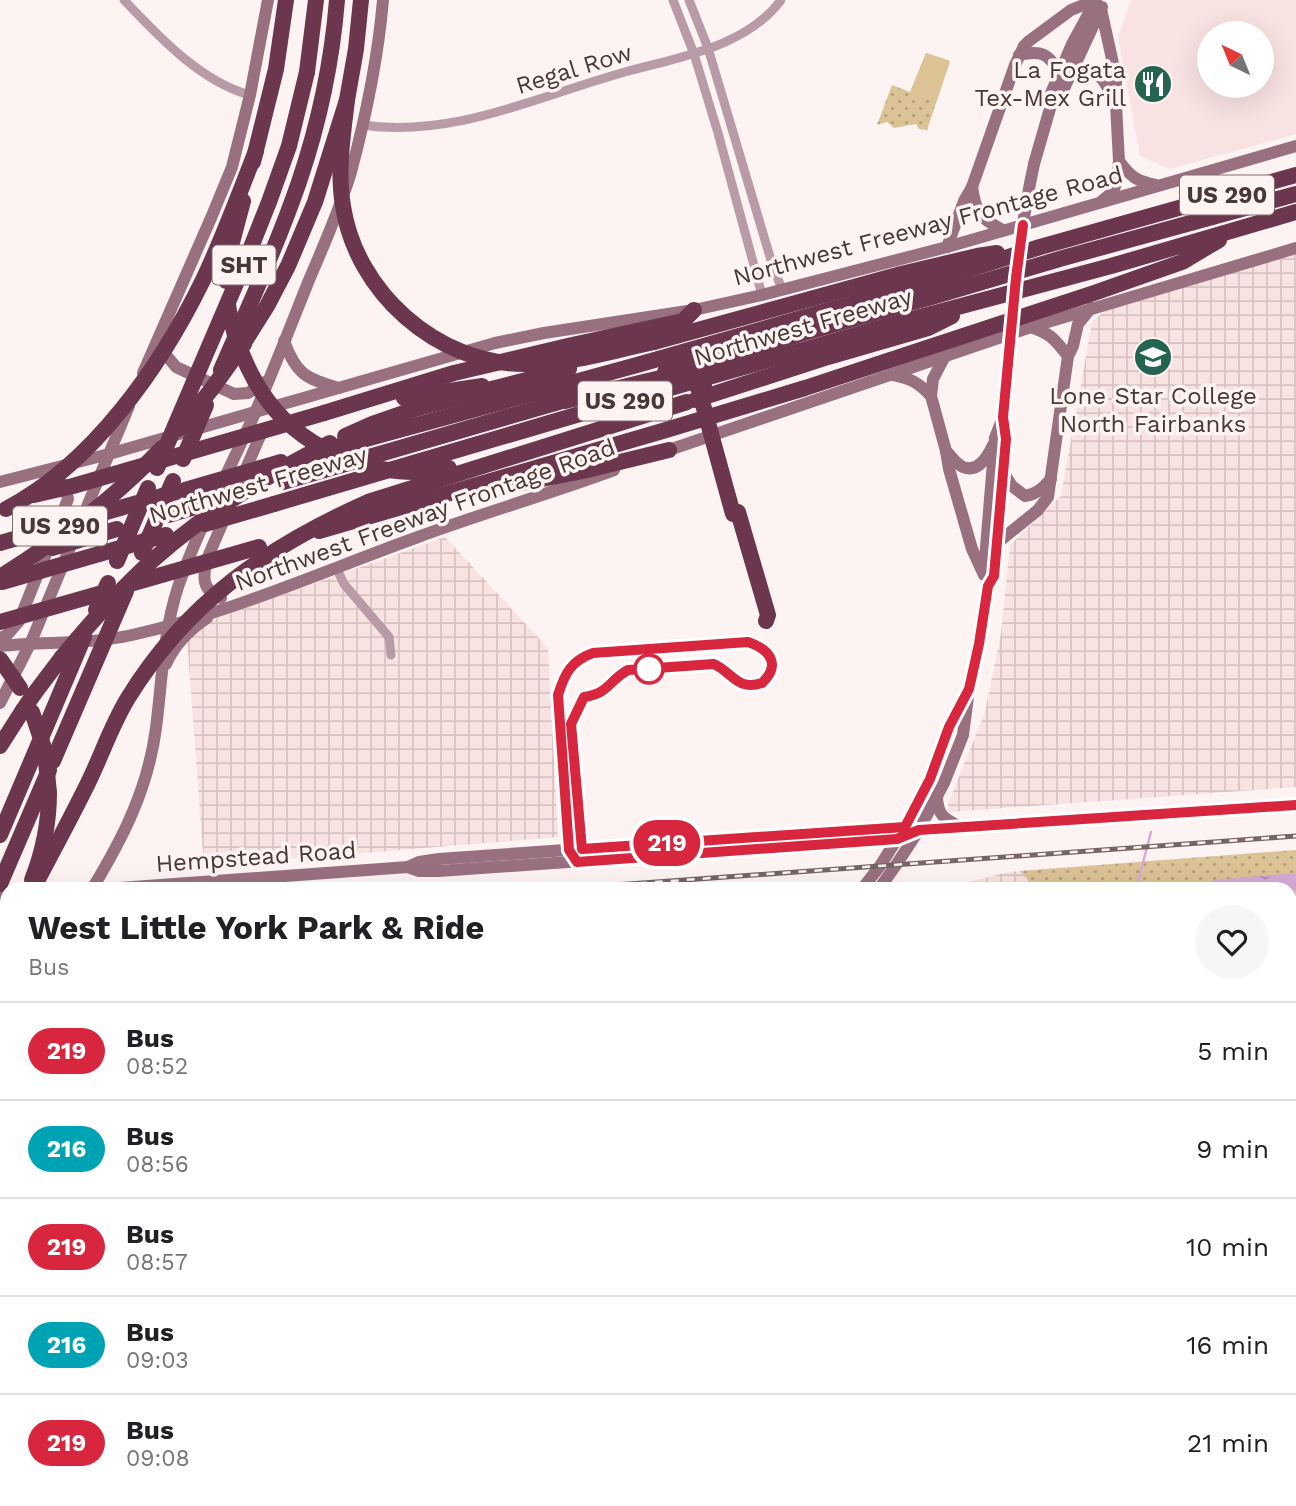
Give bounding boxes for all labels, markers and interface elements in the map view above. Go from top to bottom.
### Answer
north arrow [1197,21,1274,98]
map controls [1197,21,1274,98]
street label: Regal Row [512,38,636,100]
place label: La Fogata Tex-Mex Grill [975,56,1127,112]
restaurant icon: La Fogata Tex-Mex Grill [1132,63,1174,105]
street label: Northwest Freeway Frontage Road [730,160,1126,292]
road number: US 290 [1180,176,1274,214]
road number: SHT [212,246,276,284]
street label: Northwest Freeway [691,282,916,372]
school or university icon: Lone Star College North Fairbanks [1132,336,1174,378]
road number: US 290 [578,382,672,420]
place label: Lone Star College North Fairbanks [1049,382,1257,438]
street label: Northwest Freeway Frontage Road [231,433,619,597]
street label: Northwest Freeway [146,440,371,530]
road number: US 290 [13,506,107,546]
unlabelled marker [634,654,664,684]
line badge: 219 [627,820,707,866]
text: 219 [647,829,687,857]
street label: Hempstead Road [155,836,357,878]
button: heart [1195,905,1269,979]
text: West Little York Park & Ride [28,908,484,947]
text: Bus [28,954,69,981]
text: Bus [126,1023,174,1053]
text: 5 min [1197,1036,1269,1066]
text: 219 [47,1037,86,1065]
text: 08:52 [126,1053,188,1080]
text: Bus [126,1121,174,1151]
text: 9 min [1196,1134,1269,1164]
text: 216 [47,1135,86,1163]
text: 08:56 [126,1151,189,1178]
text: Bus [126,1219,174,1249]
text: 10 min [1186,1232,1269,1262]
text: 219 [47,1233,86,1261]
text: 08:57 [126,1249,188,1276]
text: Bus [126,1317,174,1347]
text: 16 min [1186,1330,1269,1360]
text: 216 [47,1331,86,1359]
text: 09:03 [126,1347,189,1374]
text: Bus [126,1415,174,1445]
text: 21 min [1187,1428,1269,1458]
text: 219 [47,1429,86,1457]
text: 09:08 [126,1445,190,1472]

